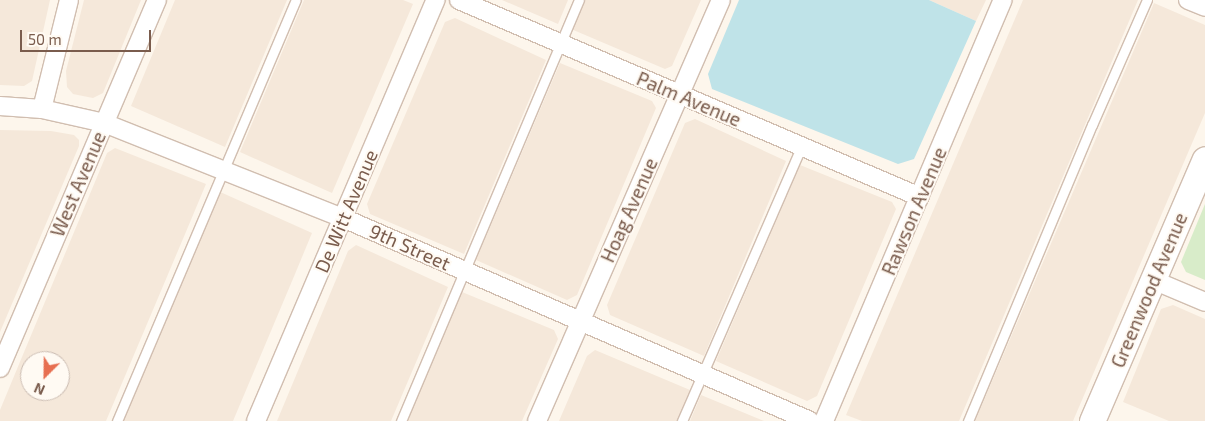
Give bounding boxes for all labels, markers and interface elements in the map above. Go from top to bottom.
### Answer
scale bar [22,20,154,52]
text: 50 m [28,30,62,48]
street label: Palm Avenue [633,67,745,131]
street label: West Avenue [45,128,111,240]
street label: Rawson Avenue [877,143,951,279]
street label: De Witt Avenue [310,146,382,276]
street label: Hoag Avenue [596,154,662,266]
street label: Greenwood Avenue [1106,209,1192,371]
street label: 9th Street [366,219,454,275]
north arrow [20,351,70,401]
text: N [31,380,47,399]

